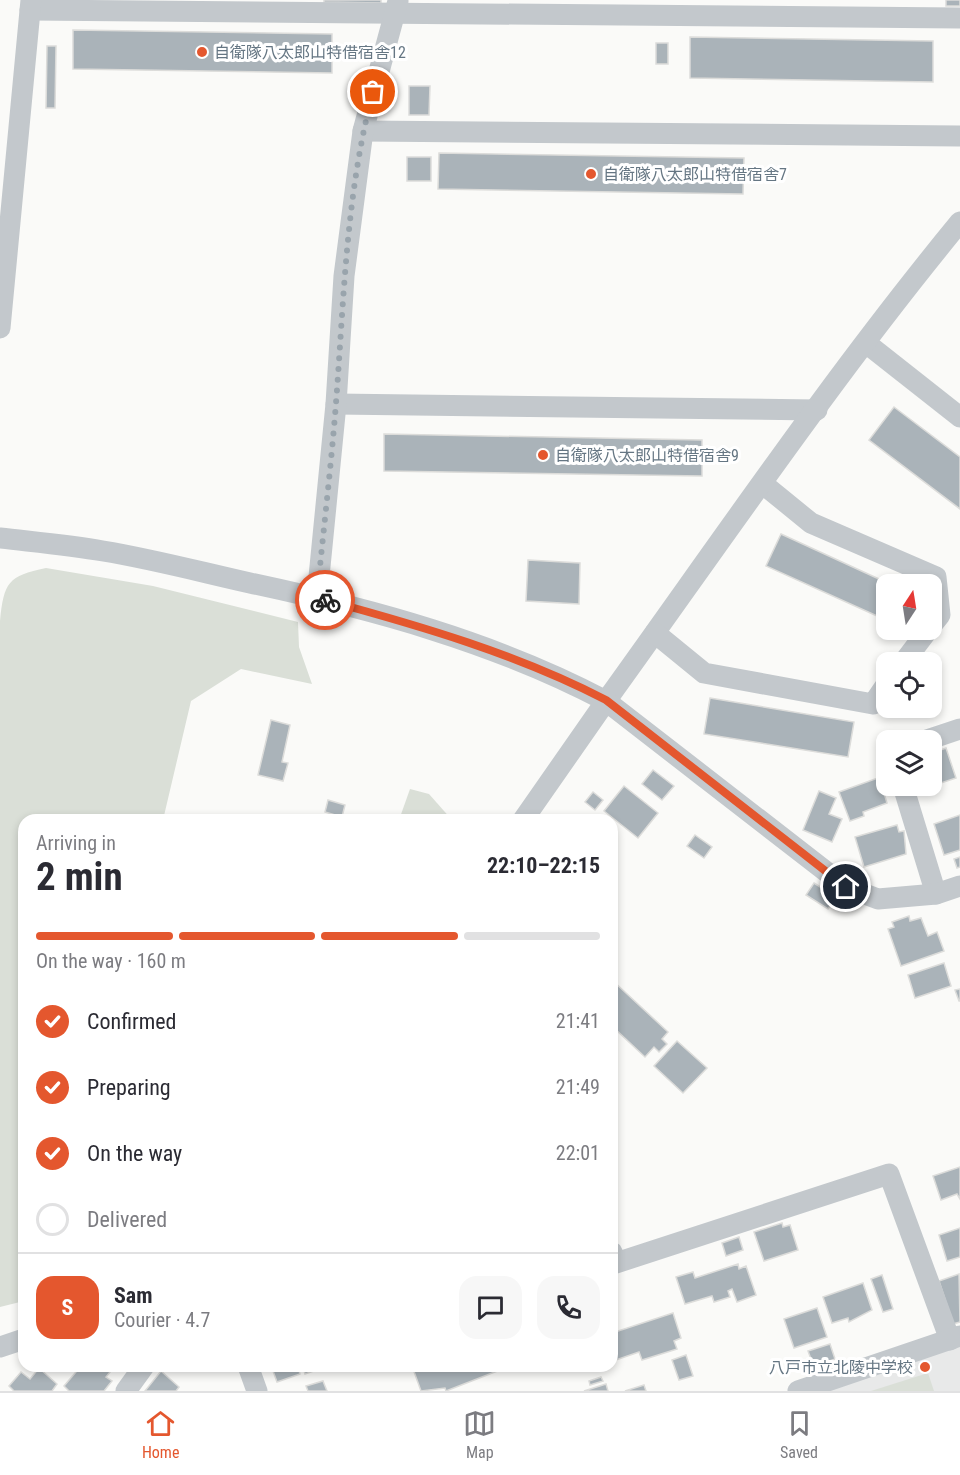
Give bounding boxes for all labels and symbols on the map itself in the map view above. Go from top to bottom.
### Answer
place label: 自衛隊八太郎山特借宿舎12 [214,43,406,62]
marker: 自衛隊八太郎山特借宿舎12 [195,45,209,59]
pin [347,66,398,117]
place label: 自衛隊八太郎山特借宿舎7 [603,165,787,184]
marker: 自衛隊八太郎山特借宿舎7 [584,167,598,181]
place label: 自衛隊八太郎山特借宿舎9 [555,446,739,465]
marker: 自衛隊八太郎山特借宿舎9 [536,448,550,462]
courier [295,570,355,630]
north arrow [876,574,942,640]
pin [820,861,871,912]
place label: 八戸市立北陵中学校 [769,1358,913,1377]
marker: 八戸市立北陵中学校 [918,1360,932,1374]

